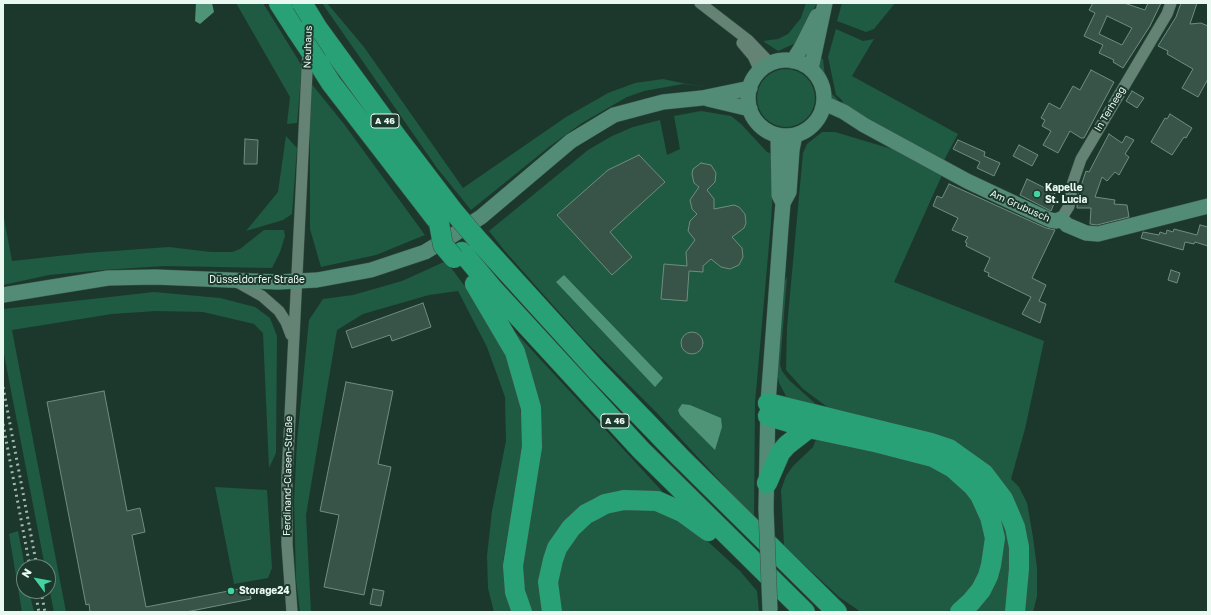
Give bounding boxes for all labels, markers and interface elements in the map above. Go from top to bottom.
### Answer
street label: Neuhaus [301,26,315,68]
street label: In Terheeg [1092,84,1128,134]
road number: A 46 [371,114,399,128]
place label: Kapelle St. Lucia [1045,182,1087,206]
street label: Am Grubusch [988,187,1052,225]
marker: Kapelle St. Lucia [1032,189,1042,199]
street label: Düsseldorfer Straße [209,274,305,286]
road number: A 46 [601,414,629,428]
street label: Ferdinand-Clasen-Straße [281,416,295,536]
north arrow [16,559,56,599]
text: N [19,566,34,580]
place label: Storage24 [239,585,290,597]
marker: Storage24 [226,586,236,596]

